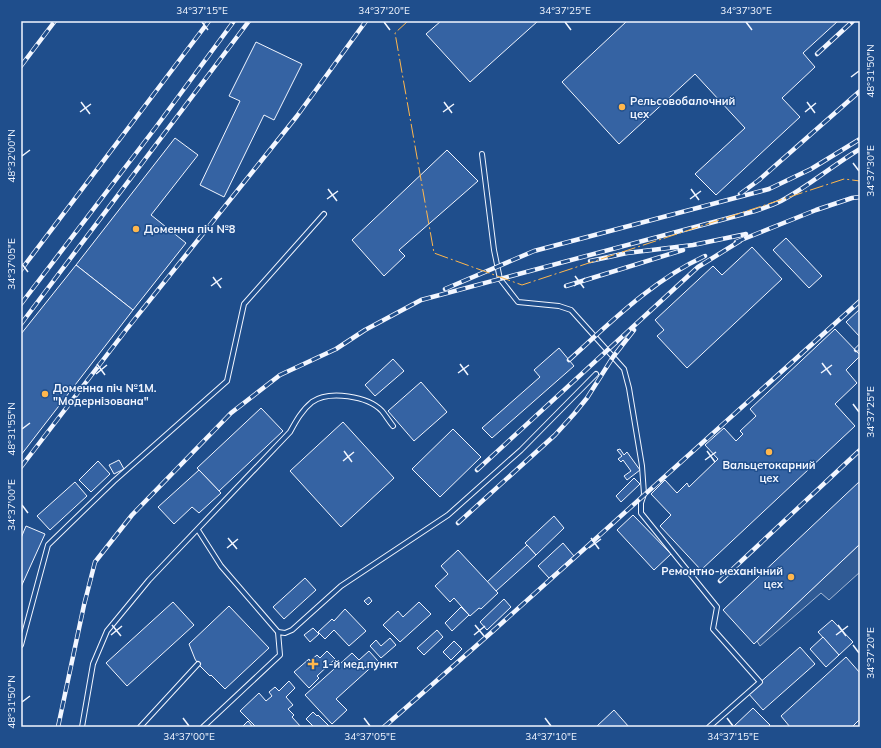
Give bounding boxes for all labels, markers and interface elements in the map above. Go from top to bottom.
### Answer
text: 34°37'15"E [176,4,228,17]
text: 34°37'20"E [358,4,410,17]
text: 34°37'25"E [539,4,591,17]
text: 34°37'30"E [720,4,772,17]
text: 48°31'50"N [864,44,877,98]
place label: Рельсовобалочний цех [630,94,735,121]
marker: Рельсовобалочний цех [617,102,627,112]
text: 48°32'00"N [5,129,18,183]
text: 34°37'30"E [864,145,877,197]
place label: Доменна піч №8 [144,222,236,236]
marker: Доменна піч №8 [131,224,141,234]
text: 34°37'05"E [5,238,18,290]
place label: Доменна піч №1М. "Модернізована" [53,381,157,408]
text: 34°37'25"E [864,386,877,438]
marker: Доменна піч №1М. "Модернізована" [40,389,50,399]
text: 48°31'55"N [5,402,18,456]
marker: Вальцетокарний цех [764,447,774,457]
place label: Вальцетокарний цех [722,458,816,485]
text: 34°37'00"E [5,479,18,531]
place label: Ремонтно-механічний цех [661,564,784,591]
marker: Ремонтно-механічний цех [786,572,796,582]
text: 34°37'20"E [864,627,877,679]
place label: 1-й мед.пункт [322,657,399,671]
marker: 1-й мед.пункт [307,658,319,670]
text: 48°31'50"N [5,675,18,729]
text: 34°37'00"E [163,730,215,743]
text: 34°37'05"E [344,730,396,743]
text: 34°37'10"E [525,730,577,743]
text: 34°37'15"E [707,730,759,743]

